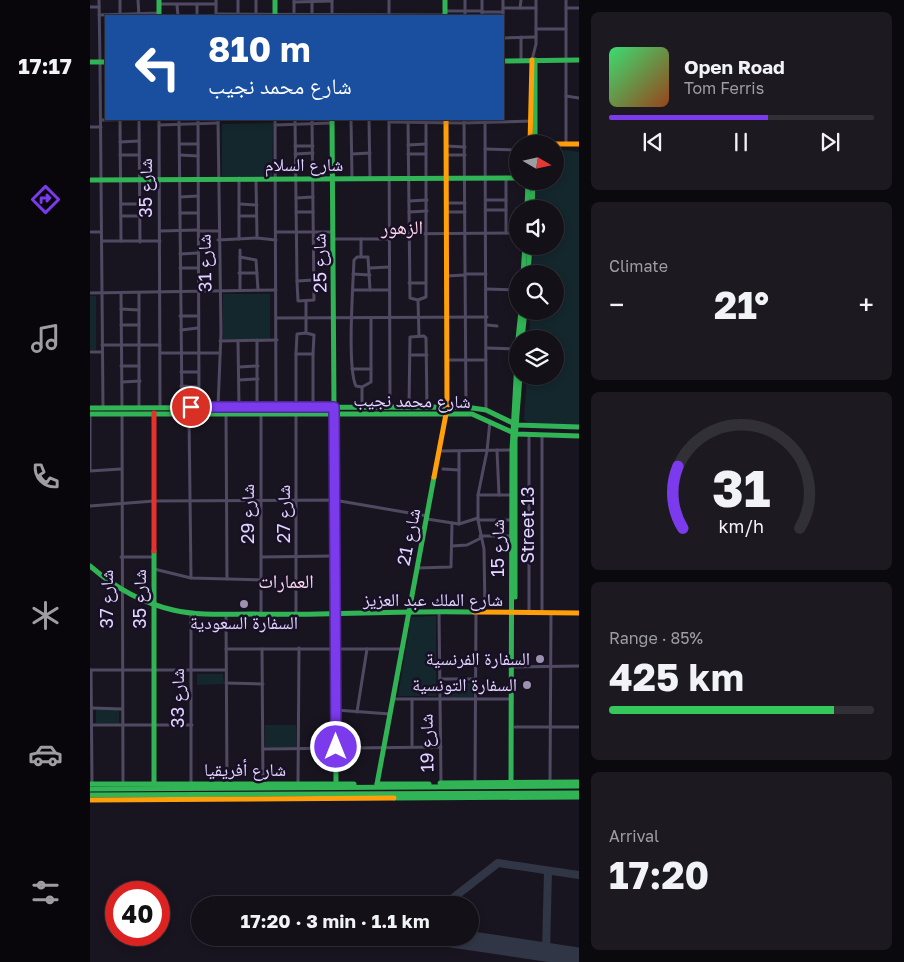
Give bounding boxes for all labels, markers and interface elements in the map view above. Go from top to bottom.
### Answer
text: 810 m [208,28,311,70]
icon: left [125,35,190,100]
text: 17:17 [18,52,72,79]
text: Open Road [684,55,785,78]
text: شارع محمد نجيب [208,72,352,99]
text: Tom Ferris [684,78,764,98]
icon: previous [639,128,667,156]
icon: pause [727,128,755,156]
icon: next [816,128,844,156]
north arrow [509,135,564,190]
map controls [509,135,564,385]
street label: شارع السلام [265,153,343,177]
street label: شارع 35 [134,158,157,218]
icon: directions [28,182,63,217]
button: sound [509,200,564,255]
district label: الزهور [380,215,423,239]
street label: شارع 25 [307,233,332,293]
street label: شارع 31 [192,234,217,292]
text: Climate [609,256,668,276]
button: search [509,265,564,320]
text: 21° [714,282,769,327]
text: − [609,288,624,321]
text: + [859,288,874,321]
icon: music [28,321,63,356]
button: layers [509,330,564,385]
pin [170,386,212,428]
street label: شارع محمد نجيب [353,388,471,413]
icon: arrive [177,393,205,421]
text: 31 [712,456,771,518]
icon: phone [28,459,63,494]
street label: شارع 29 [236,484,259,544]
street label: شارع 27 [272,485,295,543]
street label: Street 13 [516,486,538,564]
street label: شارع 21 [392,506,425,568]
text: km/h [719,515,764,537]
street label: شارع 15 [486,519,509,577]
street label: شارع 35 [128,569,151,629]
district label: العمارات [258,569,314,593]
street label: شارع 37 [95,570,118,628]
street label: شارع الملك عبد العزيز [362,588,503,611]
icon: climate [28,598,63,633]
marker: السفارة السعودية [238,598,250,610]
place label: السفارة السعودية [190,611,298,633]
text: Range · 85% [609,628,703,648]
place label: السفارة الفرنسية [426,647,530,669]
marker: السفارة الفرنسية [534,653,546,665]
text: 425 km [609,654,744,699]
street label: شارع 33 [166,668,189,728]
place label: السفارة التونسية [412,673,517,695]
marker: السفارة التونسية [521,679,533,691]
street label: شارع 19 [414,714,439,772]
position arrow [309,720,361,772]
icon: car [28,737,63,772]
street label: شارع أفريقيا [204,758,286,781]
text: Arrival [609,826,659,846]
text: 17:20 [609,852,709,897]
icon: filters [28,875,63,910]
speed limit sign: 40 [105,881,170,946]
text: 17:20 · 3 min · 1.1 km [240,909,430,932]

